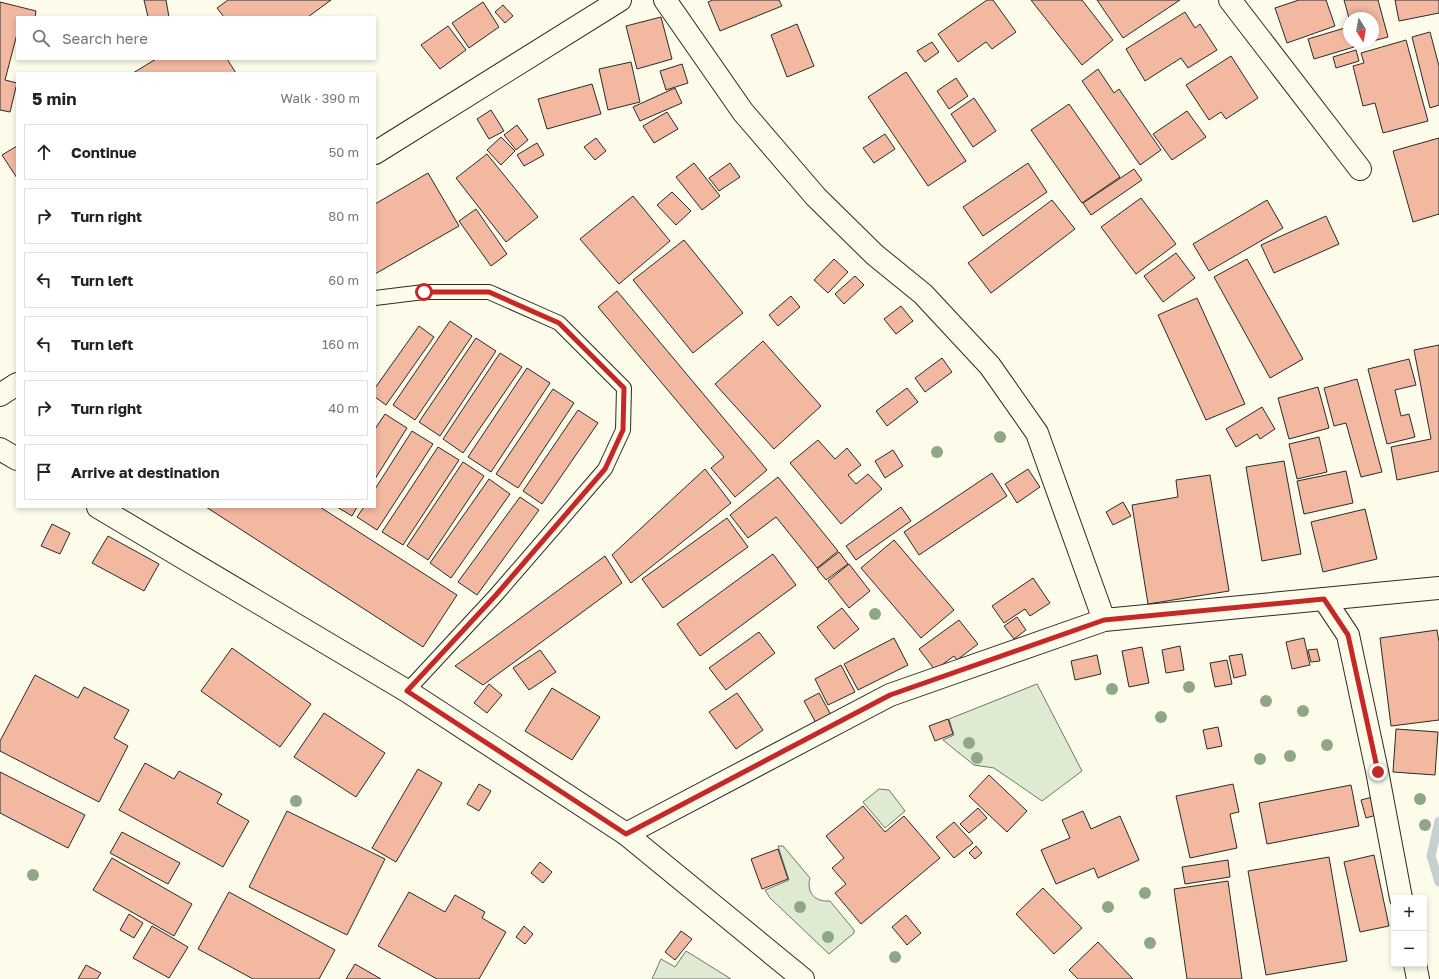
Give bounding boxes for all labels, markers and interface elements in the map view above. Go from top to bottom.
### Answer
north arrow [1343,12,1379,48]
search box [16,16,376,60]
icon: search [30,27,52,49]
text: Search here [62,29,148,47]
text: 5 min [32,88,76,109]
text: Walk · 390 m [281,90,360,106]
icon: ahead [33,141,55,163]
text: Continue [71,143,137,161]
text: 50 m [329,144,359,160]
icon: right [33,205,55,227]
text: Turn right [71,207,142,225]
text: 80 m [328,208,359,224]
icon: left [33,269,55,291]
text: Turn left [71,271,133,289]
text: 60 m [328,272,359,288]
route start [415,283,433,301]
icon: left [33,333,55,355]
text: Turn left [71,335,133,353]
text: 160 m [322,336,359,352]
icon: right [33,397,55,419]
text: Turn right [71,399,142,417]
text: 40 m [328,400,359,416]
icon: arrive [33,461,55,483]
text: Arrive at destination [71,463,220,481]
route end [1369,763,1387,781]
map controls [1391,895,1427,967]
button: + [1391,895,1427,931]
button: − [1391,931,1427,967]

